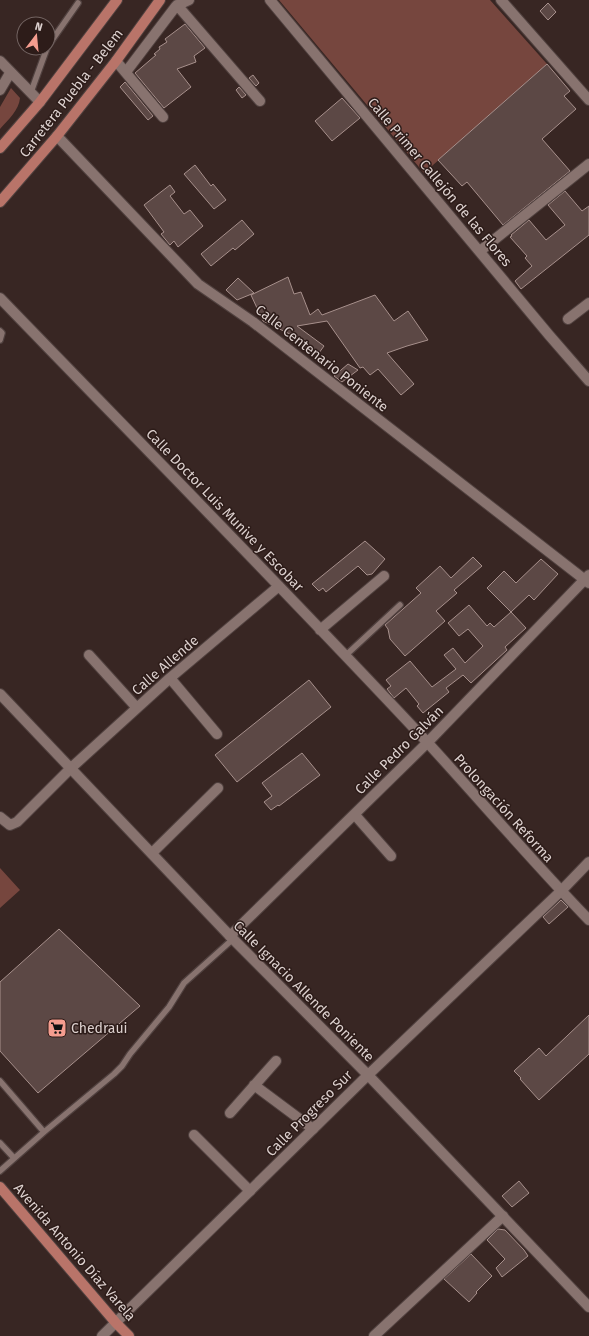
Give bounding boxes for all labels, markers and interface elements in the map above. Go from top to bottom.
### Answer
north arrow [16,16,56,56]
text: N [33,20,44,34]
street label: Carretera Puebla - Belem [16,26,127,161]
street label: Calle Primer Callejón de las Flores [364,94,516,271]
street label: Calle Centenario Poniente [252,301,392,416]
street label: Calle Doctor Luis Munive y Escobar [142,426,307,596]
street label: Calle Allende [129,632,202,699]
street label: Calle Pedro Galván [352,703,447,798]
street label: Prolongación Reforma [450,750,557,866]
street label: Calle Ignacio Allende Poniente [230,917,378,1065]
supermarket icon: Chedraui [46,1017,68,1039]
place label: Chedraui [71,1020,128,1037]
street label: Calle Progreso Sur [263,1066,356,1160]
street label: Avenida Antonio Díaz Varela [10,1180,139,1325]

